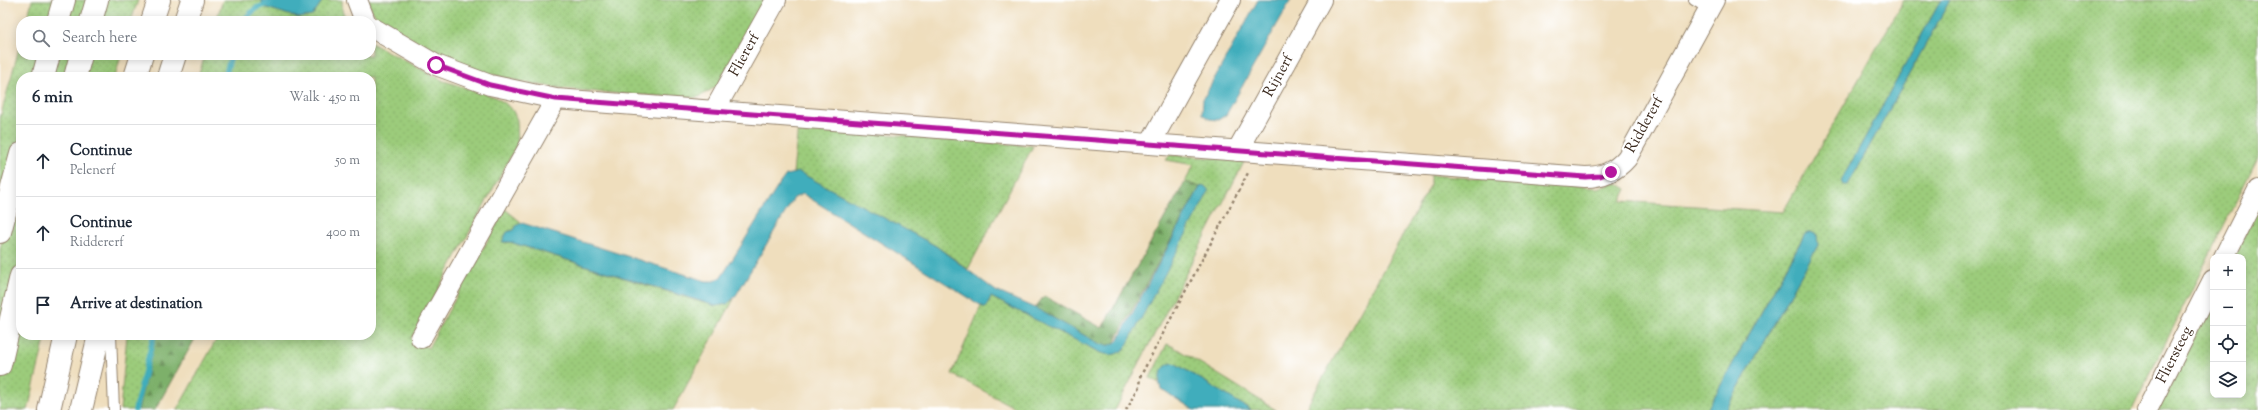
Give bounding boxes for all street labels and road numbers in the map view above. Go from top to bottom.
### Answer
street label: Fliererf [724,29,766,81]
street label: Rijnerf [1259,50,1300,101]
street label: Riddererf [1621,92,1670,157]
street label: Fliersteeg [2152,323,2198,387]

